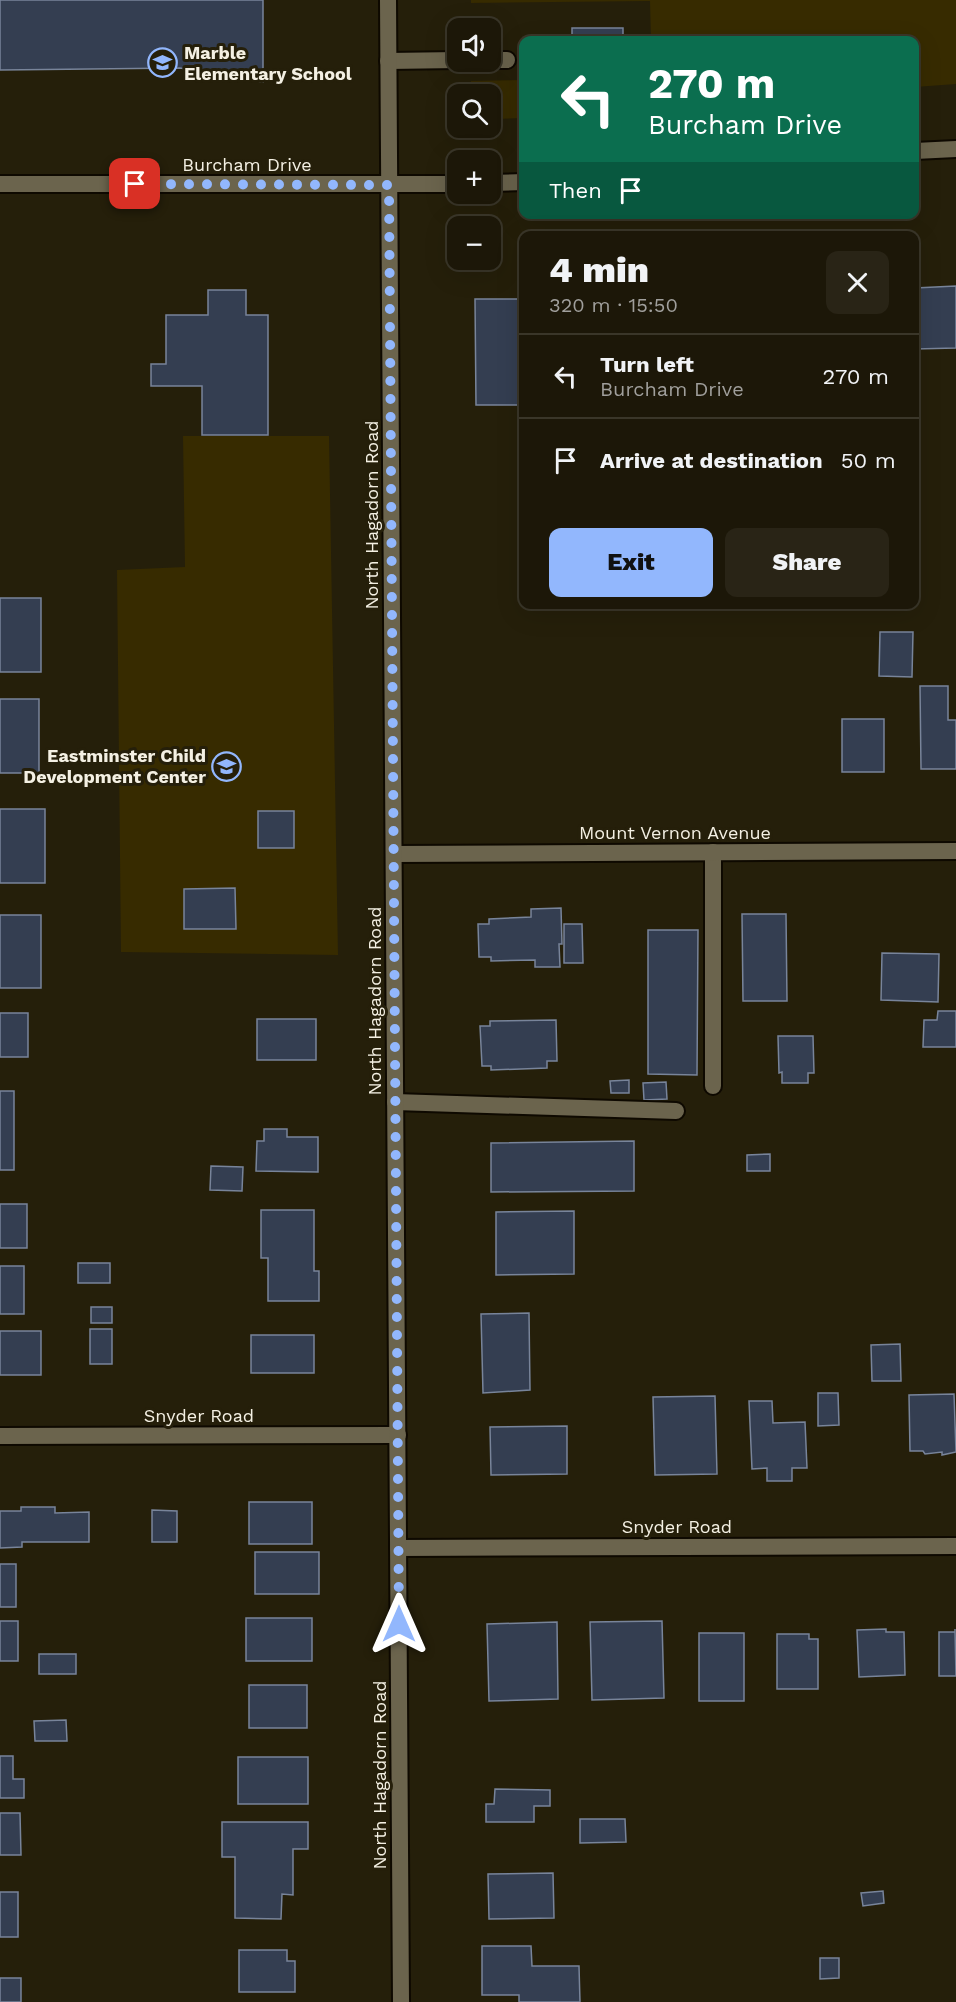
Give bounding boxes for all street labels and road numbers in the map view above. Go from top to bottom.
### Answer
street label: Burcham Drive [182,154,312,175]
street label: North Hagadorn Road [361,420,382,610]
street label: Mount Vernon Avenue [579,822,771,843]
street label: North Hagadorn Road [364,906,385,1096]
street label: Snyder Road [144,1405,254,1426]
street label: Snyder Road [622,1516,732,1537]
street label: North Hagadorn Road [369,1680,390,1870]

